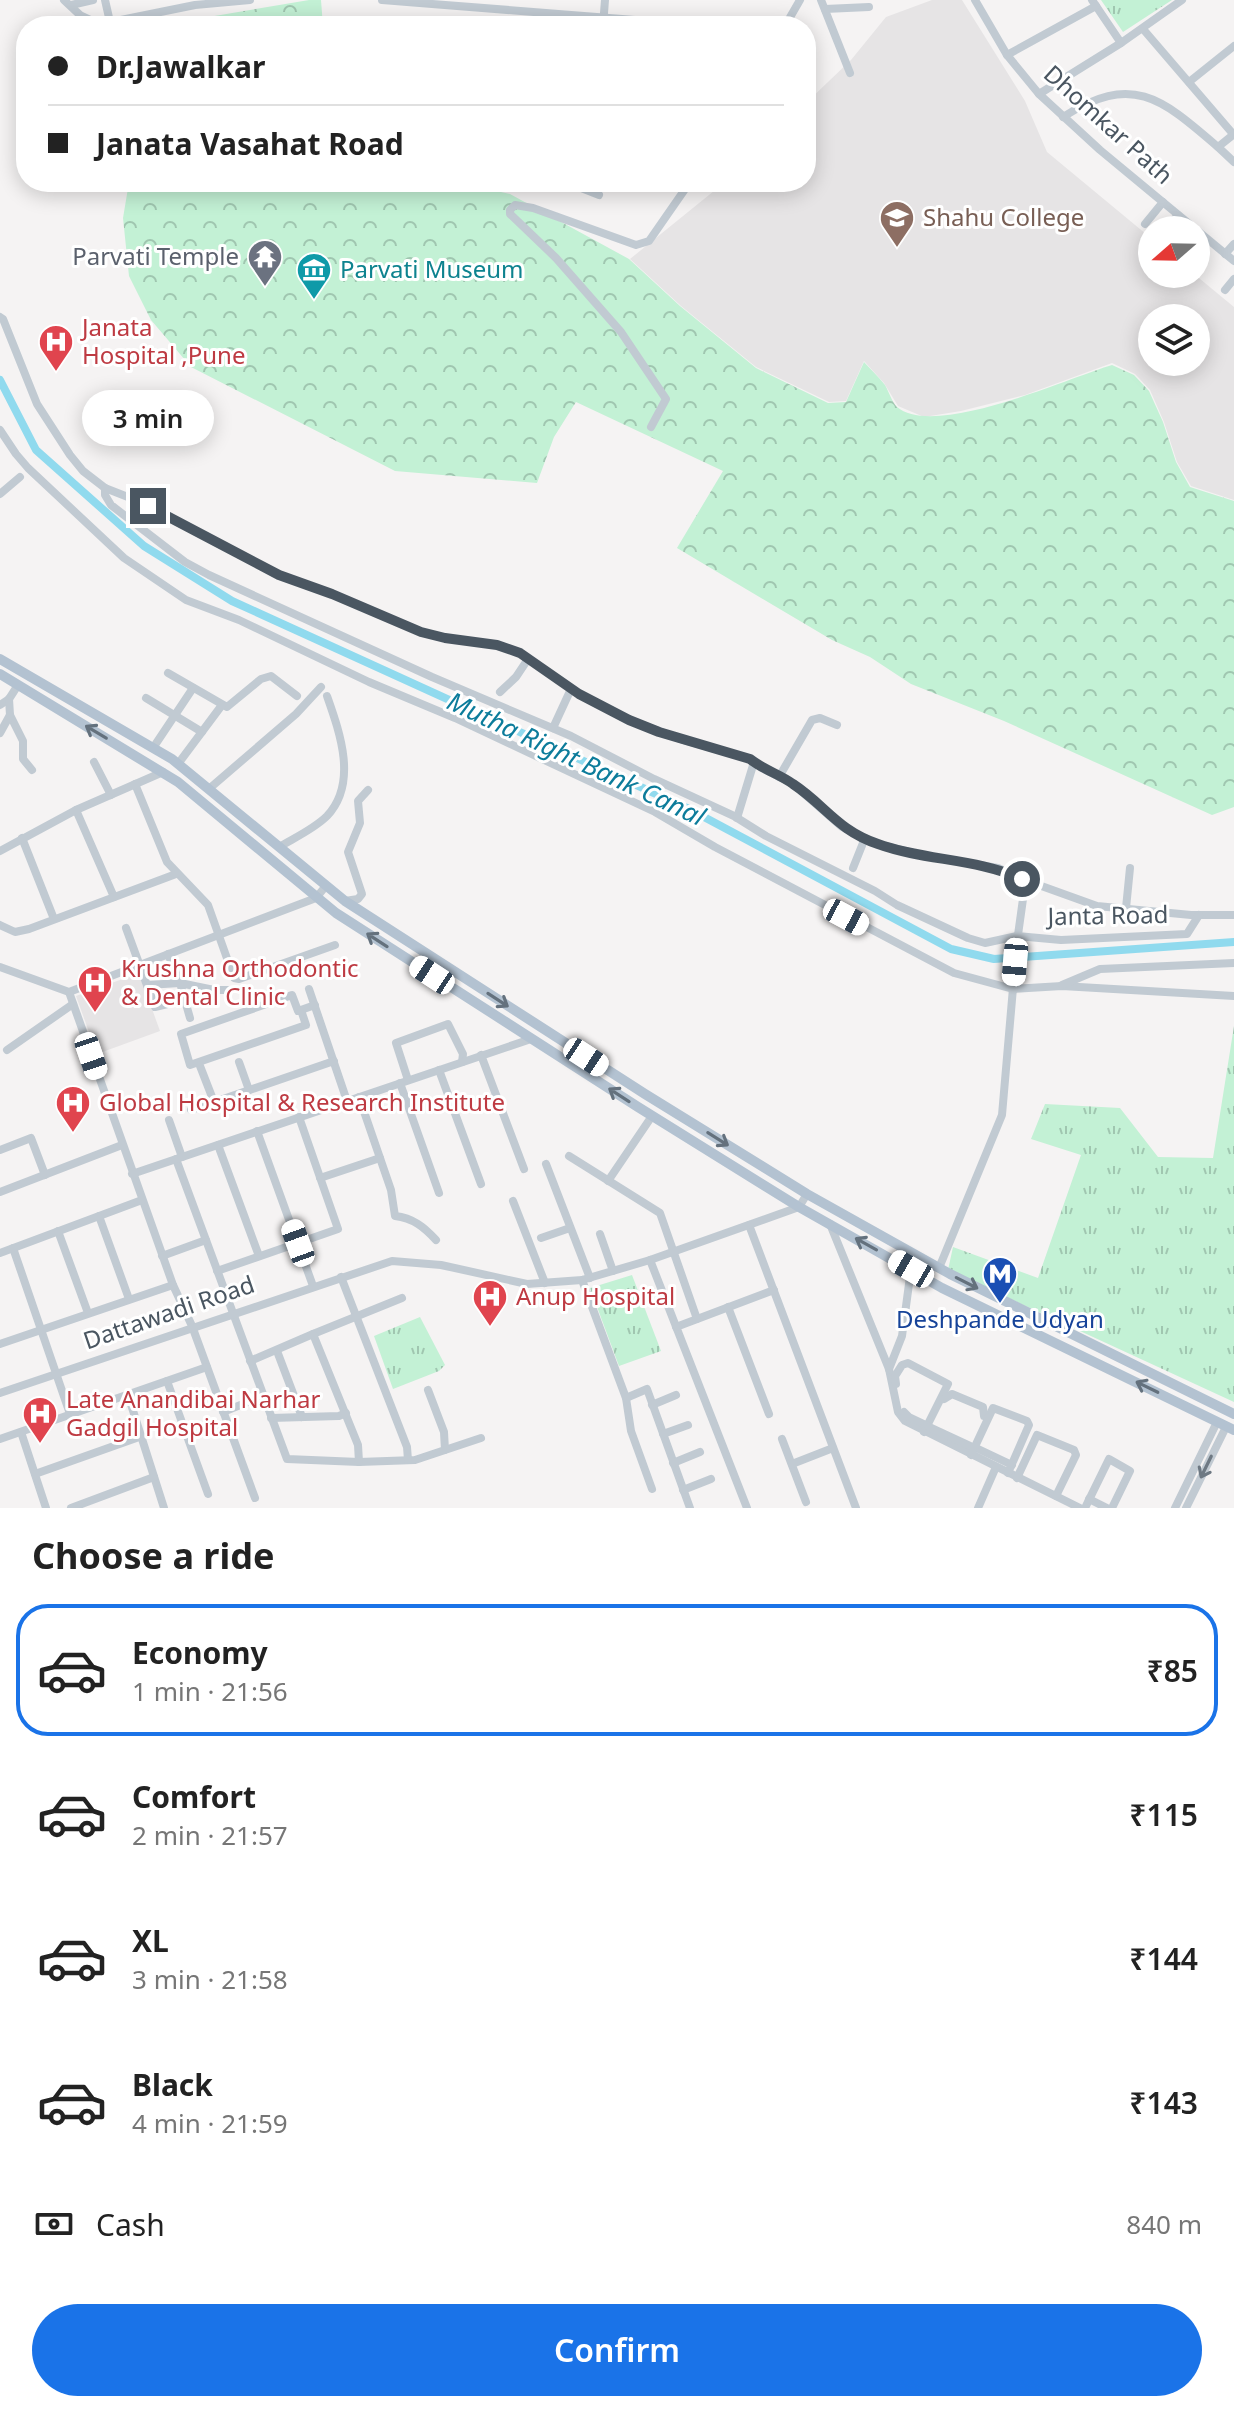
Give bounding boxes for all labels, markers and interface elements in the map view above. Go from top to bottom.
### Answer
text: Dr.Jawalkar [96,46,265,87]
street label: Dhomkar Path [1037,57,1181,191]
text: Janata Vasahat Road [96,123,404,164]
school or university icon: Shahu College [878,199,916,249]
place label: Shahu College [923,200,1084,233]
north arrow [1138,216,1210,288]
map controls [1138,216,1210,376]
temple icon: Parvati Temple [246,238,284,288]
place label: Parvati Temple [72,239,239,272]
museum icon: Parvati Museum [295,251,333,301]
place label: Parvati Museum [340,252,524,285]
button: layers [1138,304,1210,376]
place label: Janata Hospital ,Pune [80,310,245,371]
hospital icon: Janata Hospital ,Pune [37,323,75,373]
callout: 3 min [82,390,214,446]
text: 3 min [113,400,183,436]
route end [130,488,166,524]
water label: Mutha Right Bank Canal [442,682,712,834]
one-way arrow [85,723,108,739]
route start [1004,861,1040,897]
car [819,895,873,939]
street label: Janta Road [1045,897,1169,932]
one-way arrow [366,931,389,947]
car [1001,937,1029,987]
place label: Krushna Orthodontic & Dental Clinic [121,951,359,1012]
car [405,952,459,998]
hospital icon: Krushna Orthodontic & Dental Clinic [76,964,114,1014]
one-way arrow [486,992,509,1008]
car [72,1029,110,1083]
car [559,1034,613,1080]
hospital icon: Global Hospital & Research Institute [54,1084,92,1134]
place label: Global Hospital & Research Institute [99,1085,505,1118]
one-way arrow [609,1087,631,1104]
one-way arrow [706,1131,728,1147]
car [279,1216,317,1270]
one-way arrow [855,1235,878,1251]
car [884,1247,938,1291]
metro station icon: Deshpande Udyan [981,1255,1019,1305]
street label: Dattawadi Road [79,1267,258,1356]
one-way arrow [954,1276,978,1291]
hospital icon: Anup Hospital [471,1278,509,1328]
place label: Anup Hospital [516,1279,675,1312]
place label: Deshpande Udyan [896,1302,1104,1335]
one-way arrow [1136,1379,1160,1394]
place label: Late Anandibai Narhar Gadgil Hospital [66,1382,320,1443]
hospital icon: Late Anandibai Narhar Gadgil Hospital [21,1395,59,1445]
one-way arrow [1198,1455,1214,1479]
text: Choose a ride [32,1531,274,1580]
text: Economy [132,1632,268,1673]
icon: car [36,1634,108,1706]
text: ₹85 [1147,1650,1198,1691]
text: 1 min · 21:56 [132,1673,288,1709]
text: Comfort [132,1776,256,1817]
icon: car [36,1778,108,1850]
text: ₹115 [1129,1794,1198,1835]
text: 2 min · 21:57 [132,1817,288,1853]
text: XL [132,1920,169,1961]
icon: car [36,1922,108,1994]
text: ₹144 [1129,1938,1198,1979]
text: 3 min · 21:58 [132,1961,288,1997]
text: Black [132,2064,213,2105]
icon: car [36,2066,108,2138]
text: ₹143 [1129,2082,1198,2123]
text: 4 min · 21:59 [132,2105,288,2141]
icon: cash [32,2202,76,2246]
text: Cash [96,2204,165,2245]
text: 840 m [1126,2206,1202,2242]
button: Confirm [32,2304,1202,2396]

